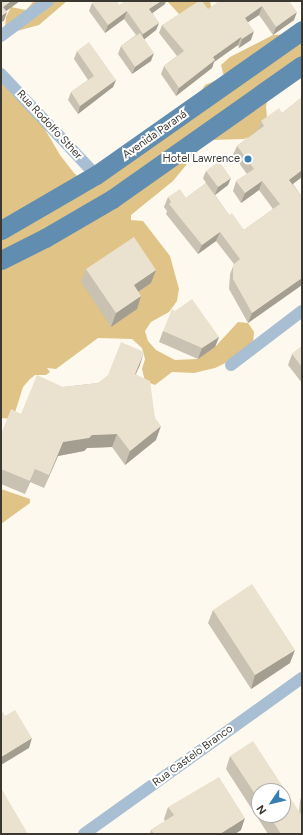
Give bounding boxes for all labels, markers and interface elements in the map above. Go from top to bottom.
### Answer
street label: Rua Rodolfo Sther [14,88,84,162]
street label: Avenida Paraná [120,108,190,162]
place label: Hotel Lawrence [162,152,240,166]
marker: Hotel Lawrence [243,154,253,164]
street label: Rua Castelo Branco [150,722,236,790]
north arrow [251,783,291,823]
text: N [254,802,269,817]

